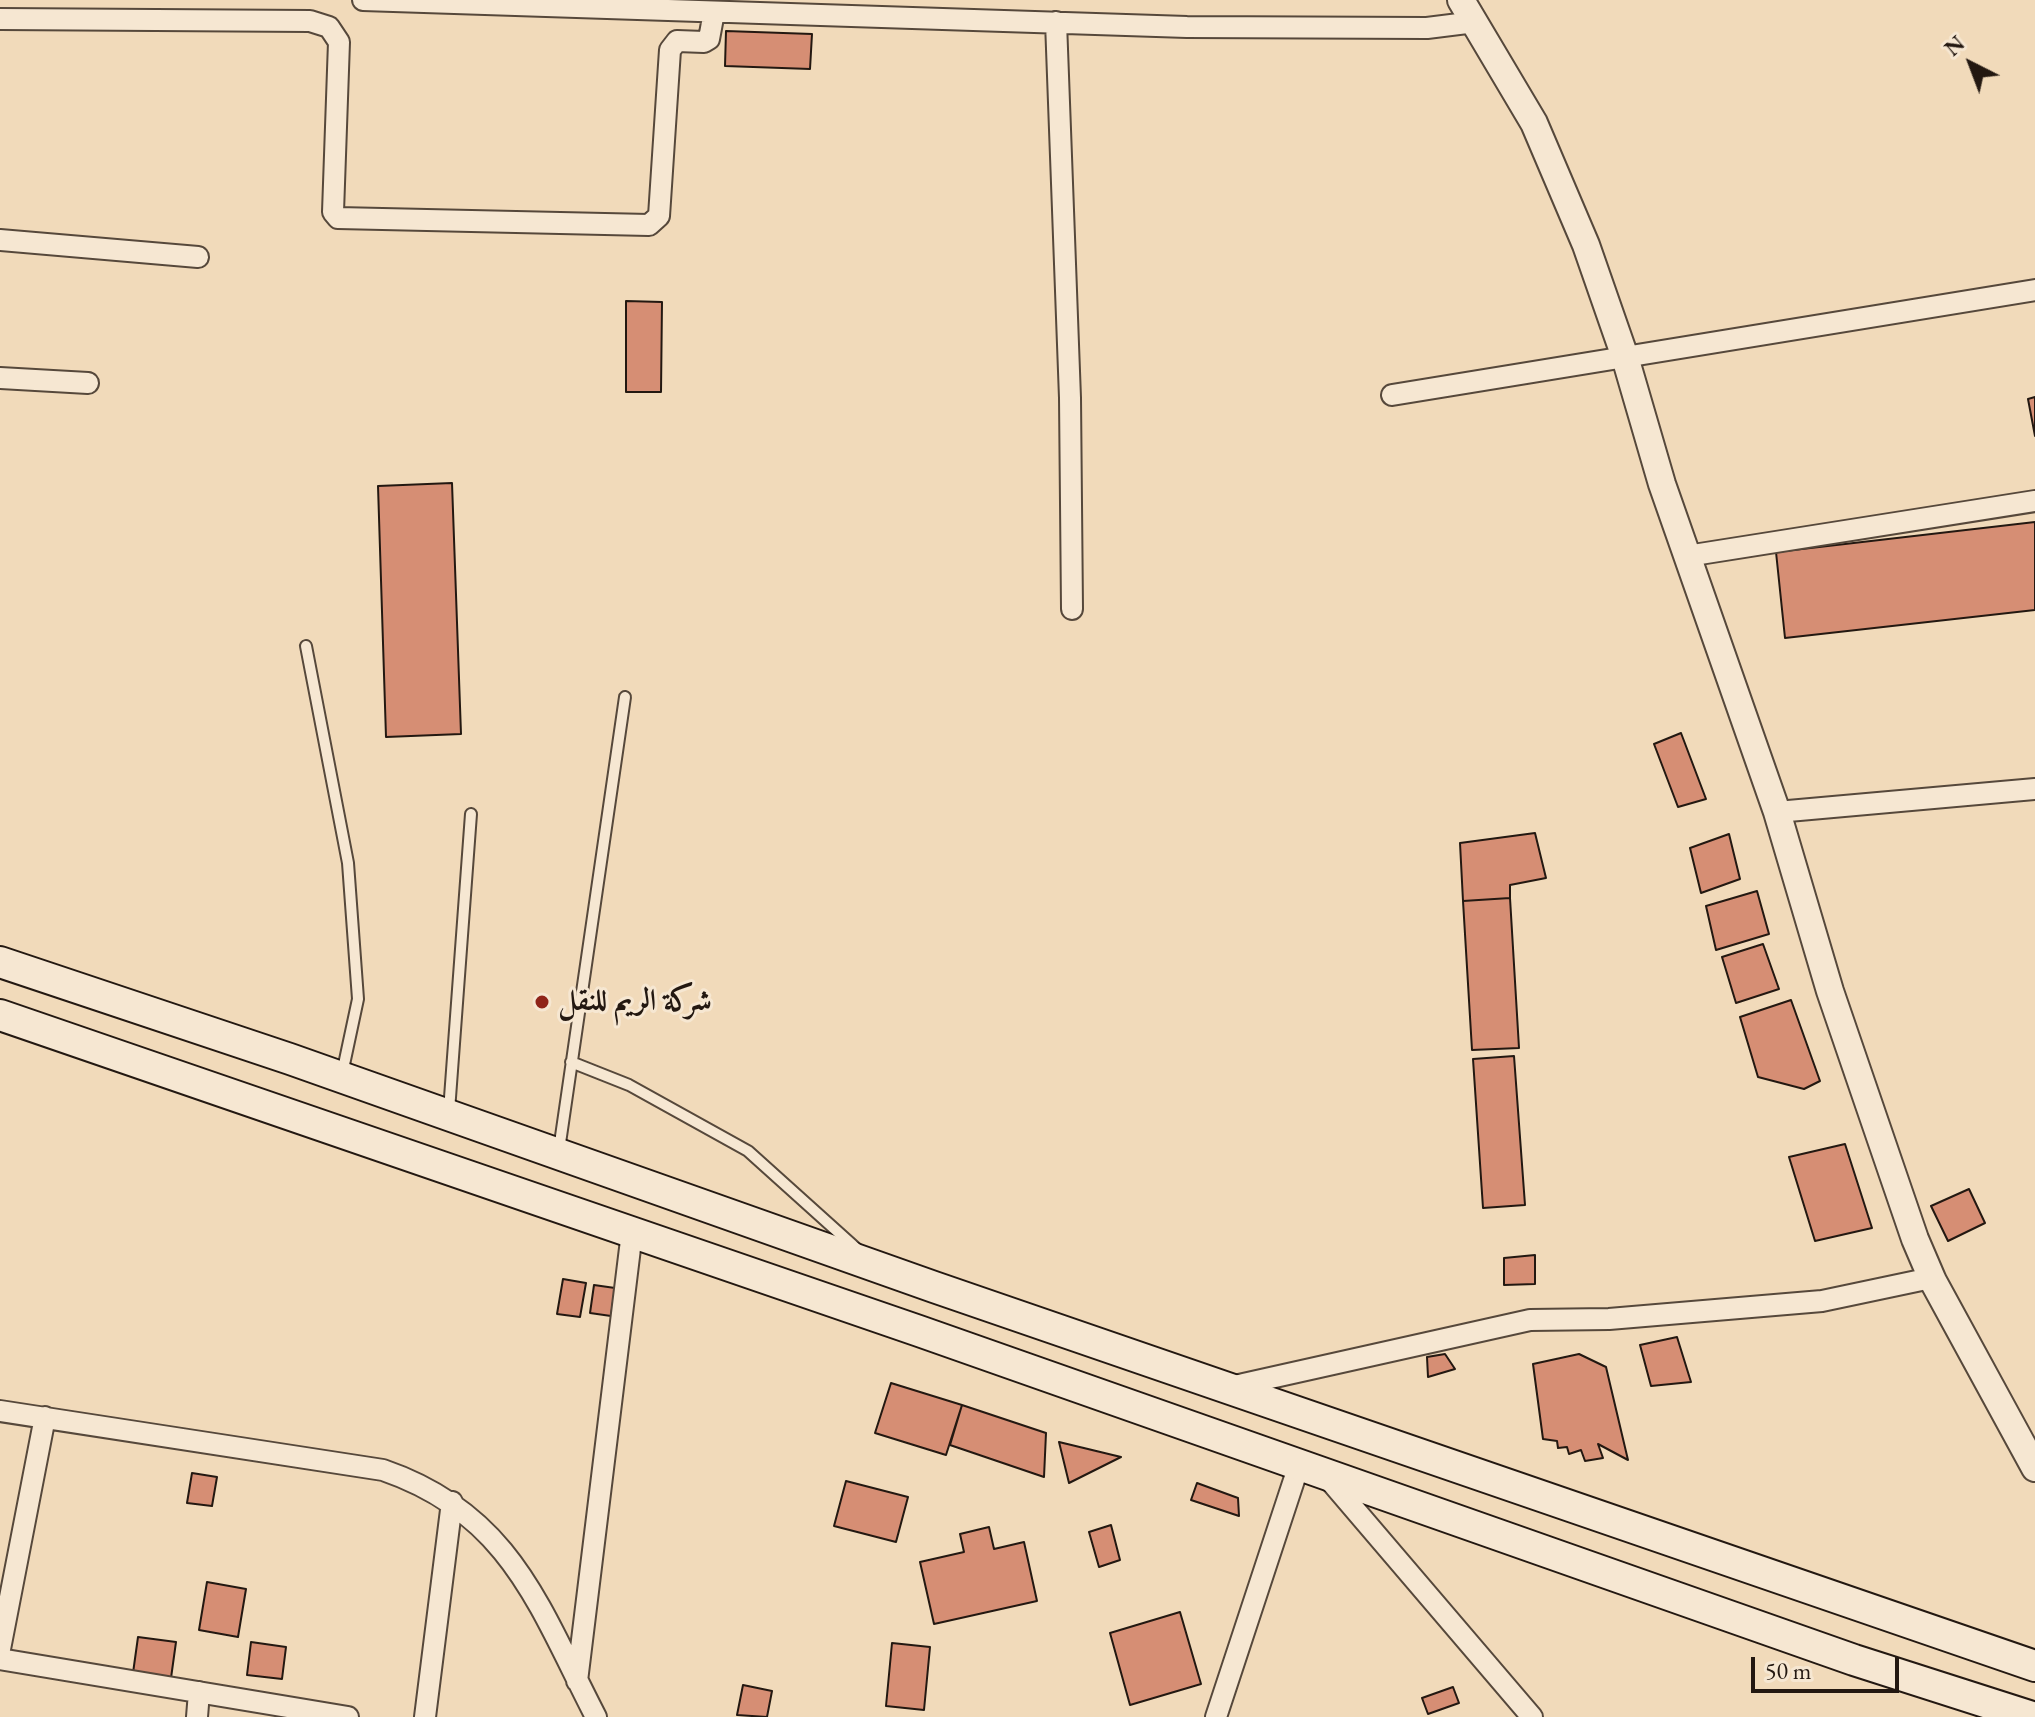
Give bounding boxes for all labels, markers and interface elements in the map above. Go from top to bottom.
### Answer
north arrow [1931,24,2011,104]
text: N [1938,29,1971,63]
place label: شركة الريم للنقل [558,984,712,1020]
marker: شركة الريم للنقل [533,993,551,1011]
scale bar [1755,1641,1903,1691]
text: 50 m [1765,1655,1812,1686]

